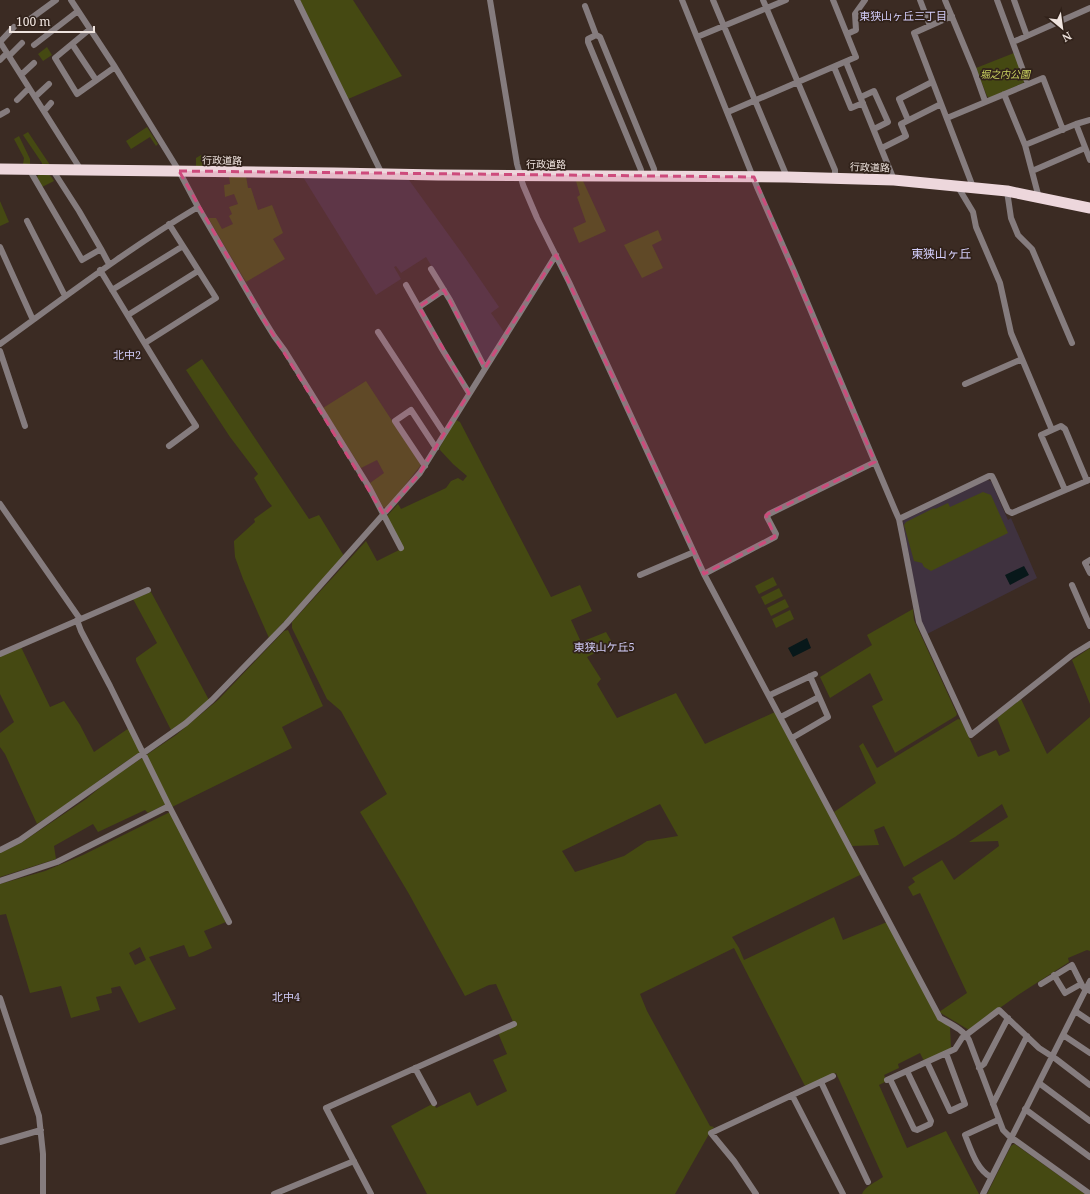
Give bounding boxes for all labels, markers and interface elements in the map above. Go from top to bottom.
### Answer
scale bar [10,8,94,34]
district label: 東狭山ヶ丘三丁目 [859,8,947,23]
north arrow [1042,8,1082,48]
text: 100 m [16,13,51,30]
text: N [1059,29,1075,46]
park label: 堀之内公園 [980,67,1032,81]
street label: 行政道路 [202,153,242,167]
street label: 行政道路 [526,157,566,171]
street label: 行政道路 [850,159,890,175]
district label: 東狭山ヶ丘 [911,245,971,262]
district label: 北中2 [113,347,141,362]
district label: 東狭山ケ丘5 [573,639,635,654]
district label: 北中4 [272,989,300,1004]

